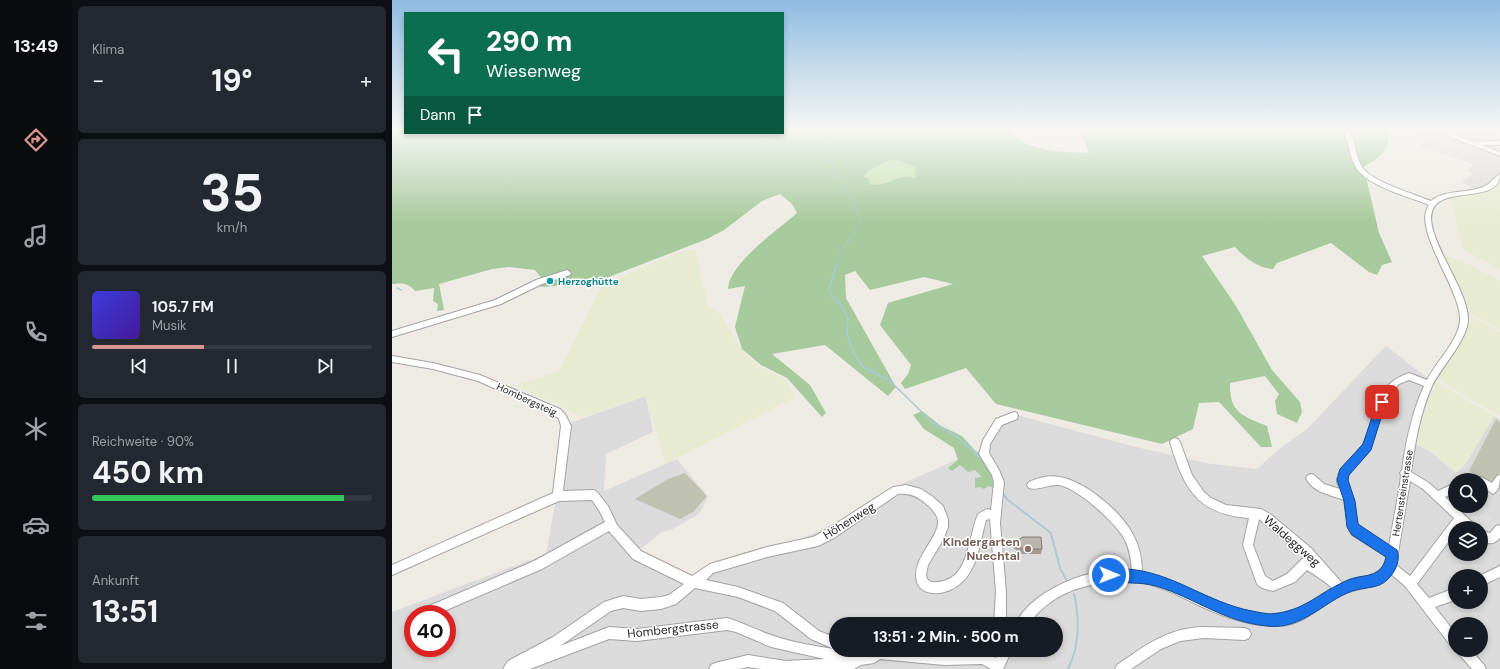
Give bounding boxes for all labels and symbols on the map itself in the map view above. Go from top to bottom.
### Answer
place label: Herzoghütte [558,275,619,288]
marker: Herzoghütte [545,276,555,286]
street label: Hombergsteig [495,380,559,419]
pin [1365,385,1399,419]
street label: Hertensteinstrasse [1389,449,1416,537]
street label: Höhenweg [820,499,878,543]
street label: Waldeggweg [1260,512,1324,570]
place label: Kindergarten Nuechtal [943,534,1020,564]
marker: Kindergarten Nuechtal [1023,544,1033,554]
position arrow [1088,554,1130,596]
speed limit sign: 40 [404,605,456,657]
street label: Hombergstrasse [627,616,720,642]

